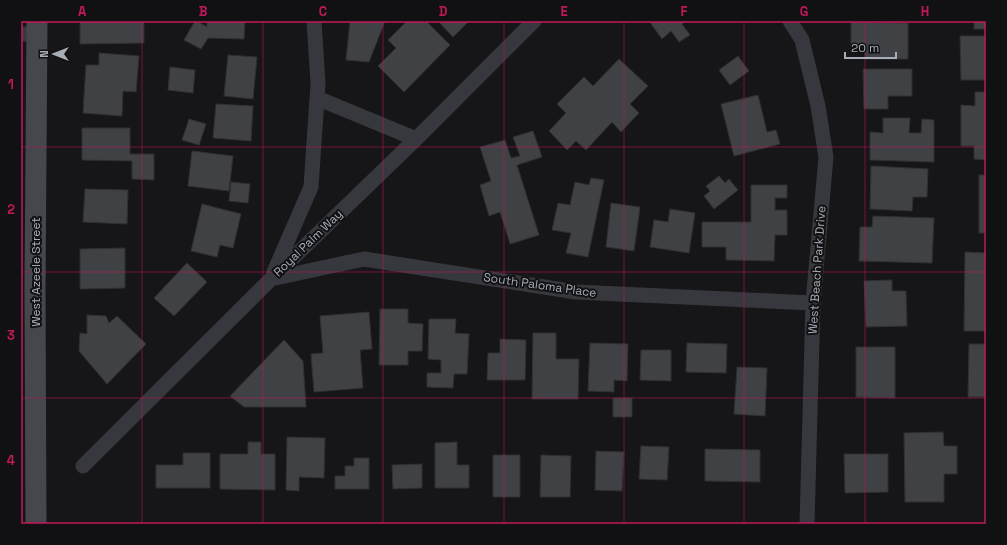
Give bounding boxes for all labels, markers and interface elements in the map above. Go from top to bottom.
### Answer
text: A [78,3,87,20]
text: B [199,3,208,20]
text: C [319,3,327,20]
text: D [439,3,448,20]
text: E [560,3,568,20]
text: F [681,3,688,20]
text: G [800,3,808,20]
text: H [921,3,929,20]
north arrow [34,34,74,74]
scale bar [845,34,896,60]
text: 20 m [851,40,879,56]
text: N [37,50,51,58]
text: 1 [8,76,14,93]
text: 2 [7,201,15,218]
street label: West Beach Park Drive [805,205,829,335]
street label: Royal Palm Way [270,206,346,280]
street label: West Azeele Street [28,217,44,327]
street label: South Paloma Place [482,269,598,301]
text: 3 [7,327,15,344]
text: 4 [7,452,15,469]

